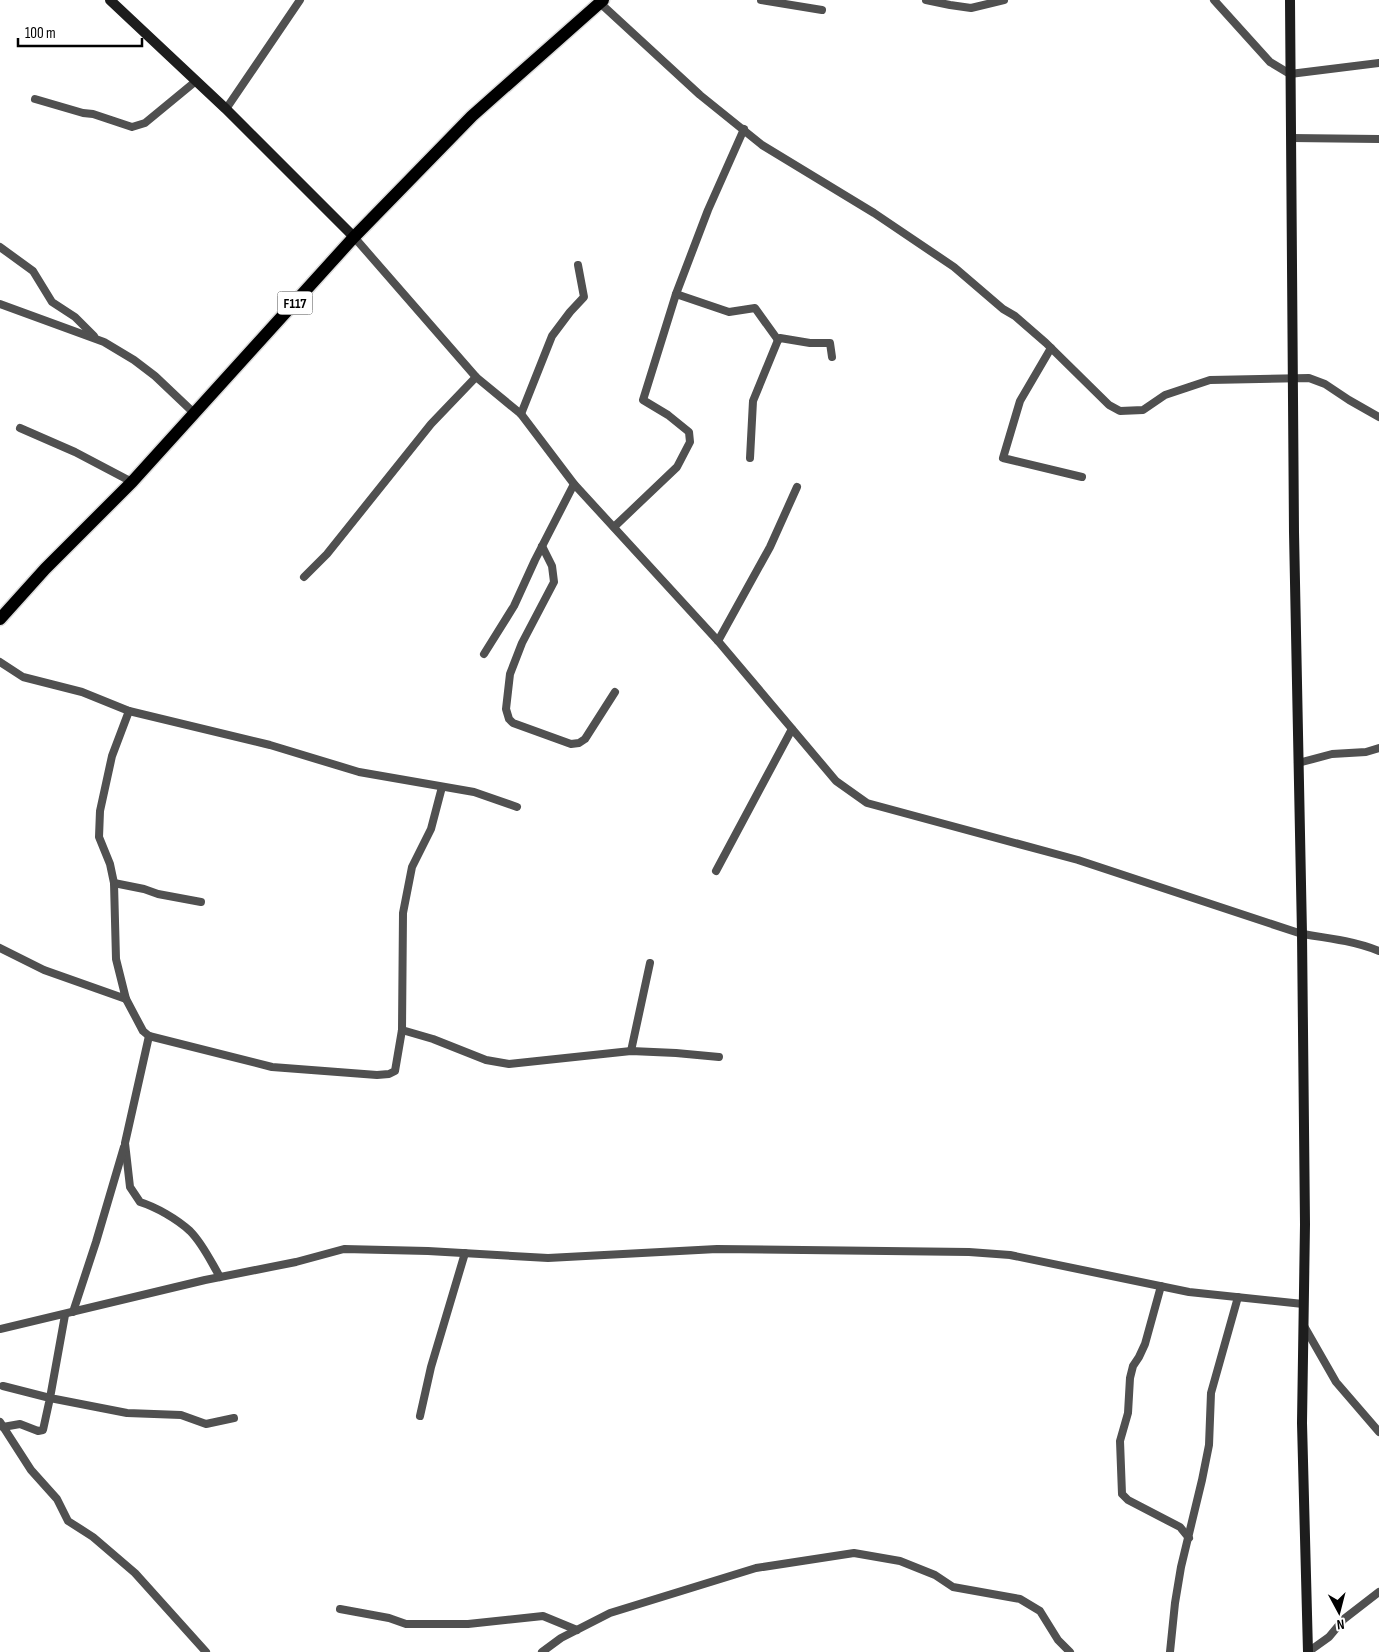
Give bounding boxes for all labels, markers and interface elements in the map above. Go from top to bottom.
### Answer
scale bar [18,15,141,47]
text: 100 m [25,24,56,43]
road number: F117 [278,292,312,314]
north arrow [1314,1587,1364,1637]
text: N [1336,1616,1345,1633]

